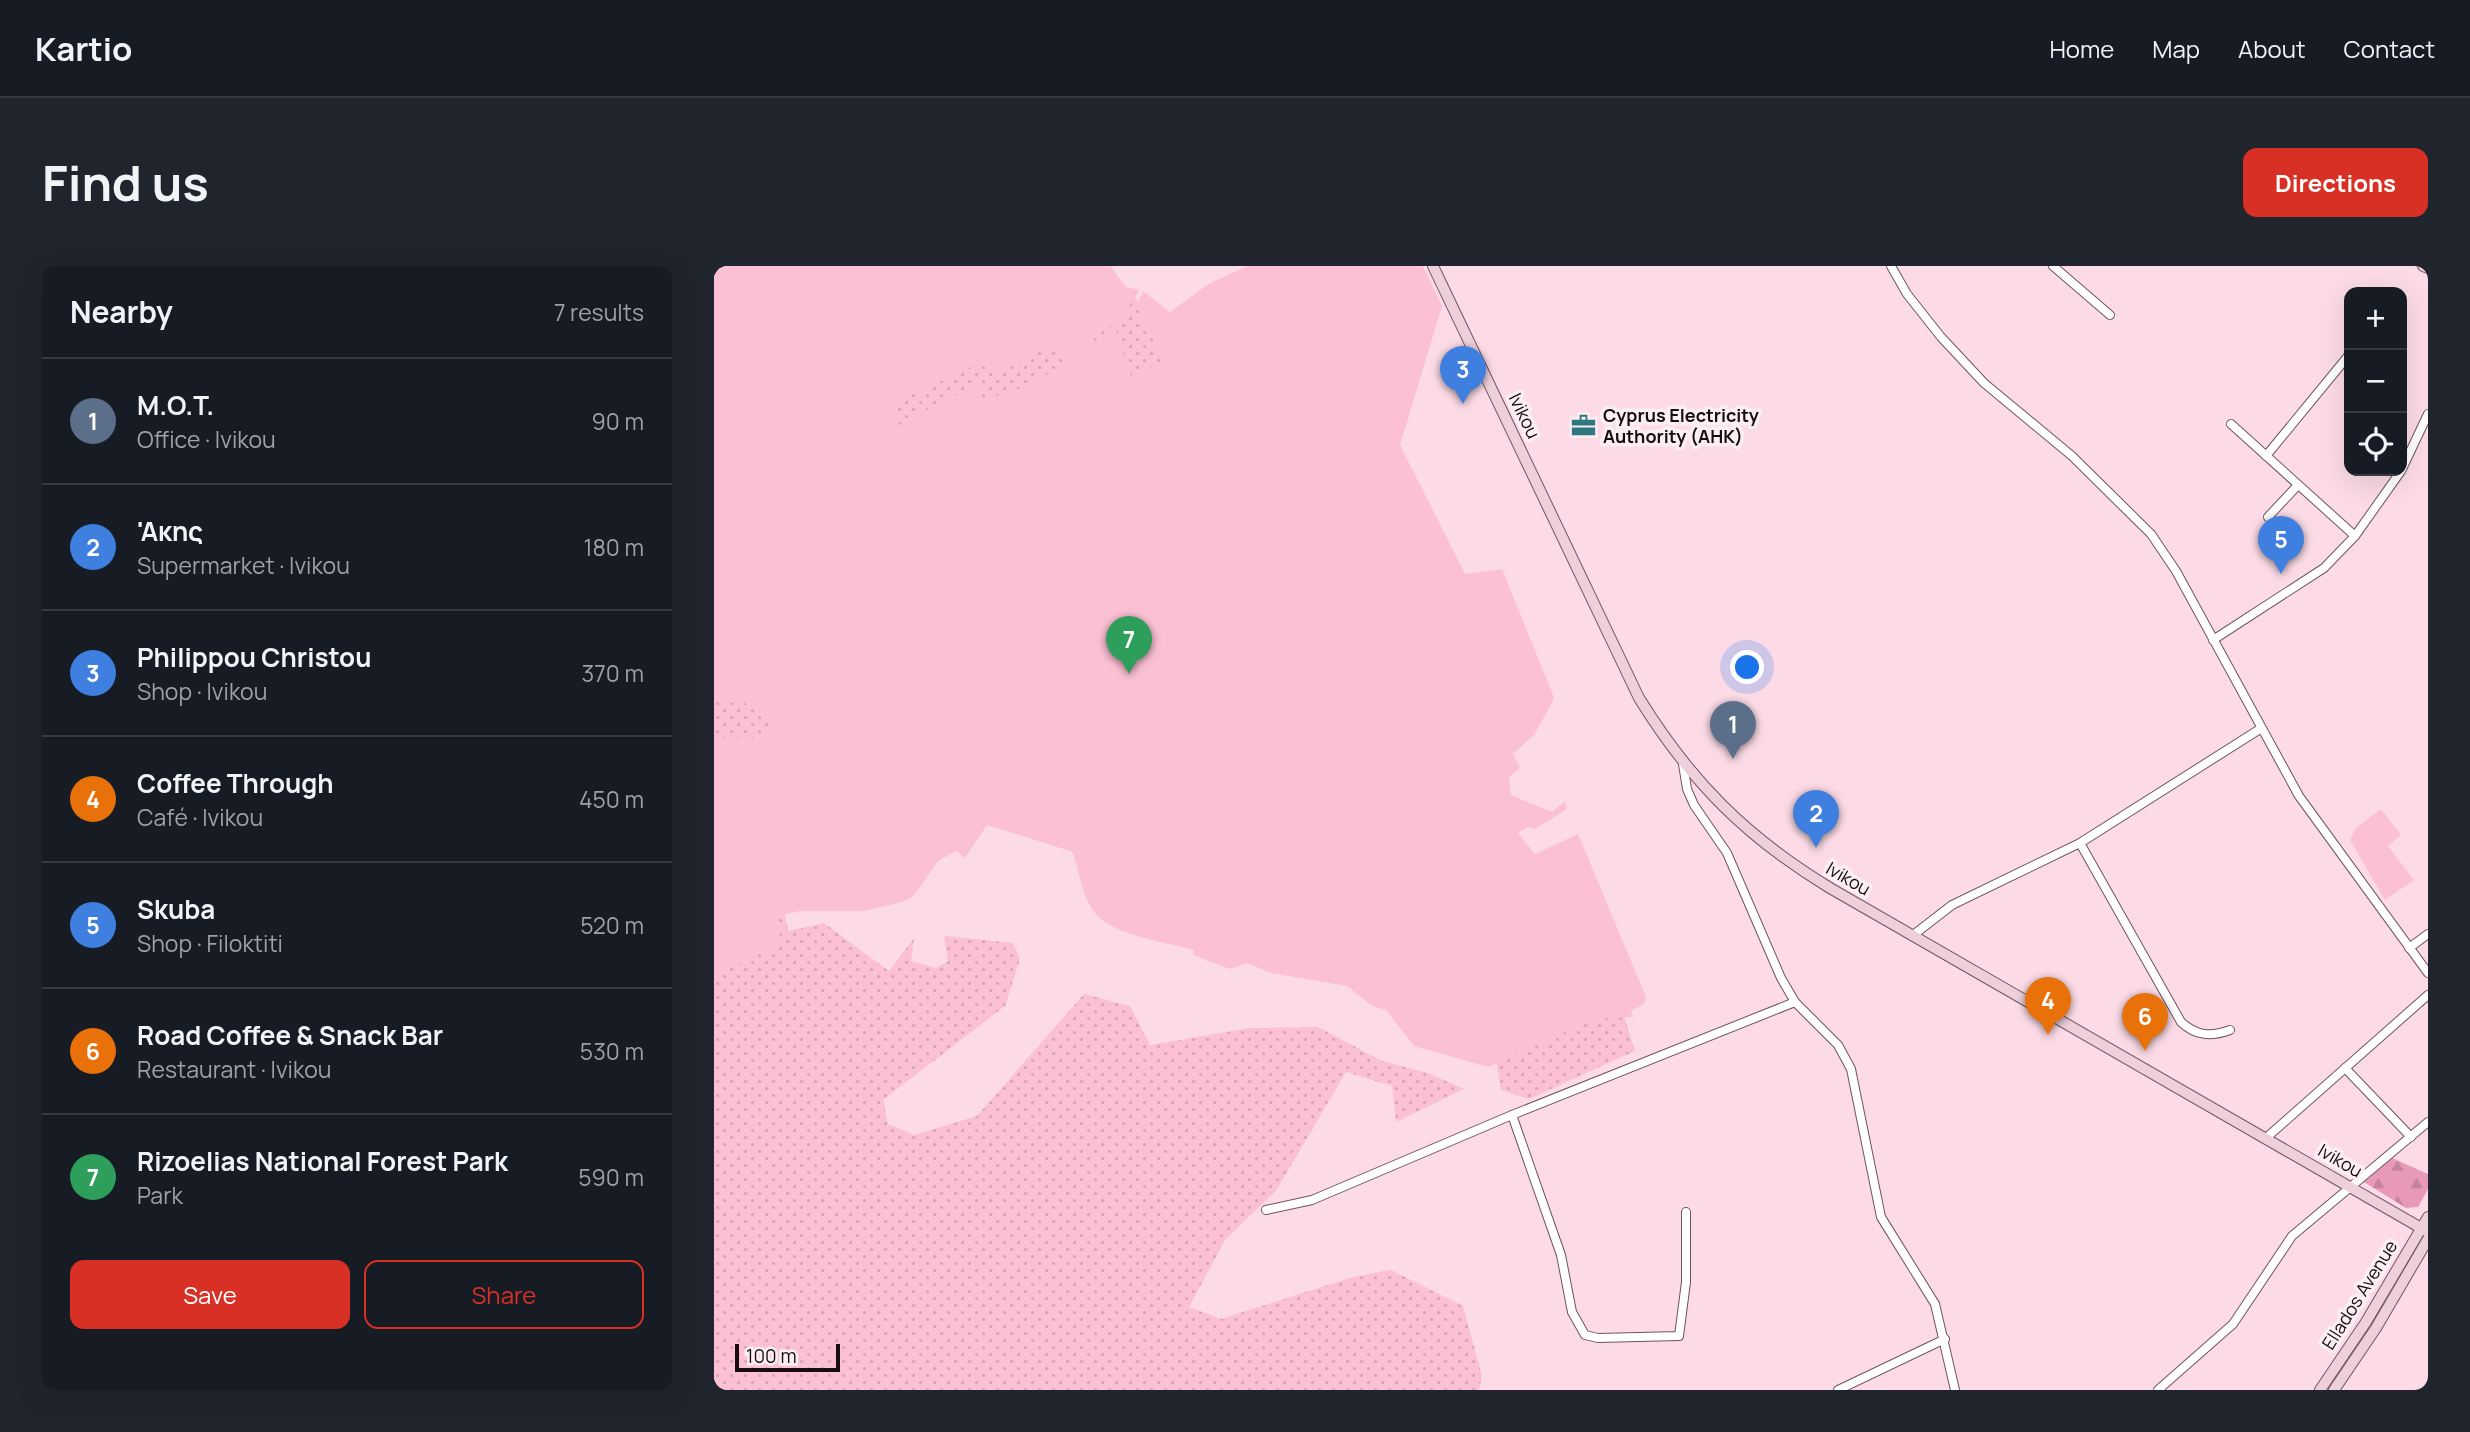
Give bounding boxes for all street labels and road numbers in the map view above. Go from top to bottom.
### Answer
street label: Ivikou [1504,389,1546,442]
street label: Ivikou [1822,856,1875,900]
street label: Ivikou [2314,1138,2367,1182]
street label: Ellados Avenue [2316,1235,2402,1354]

